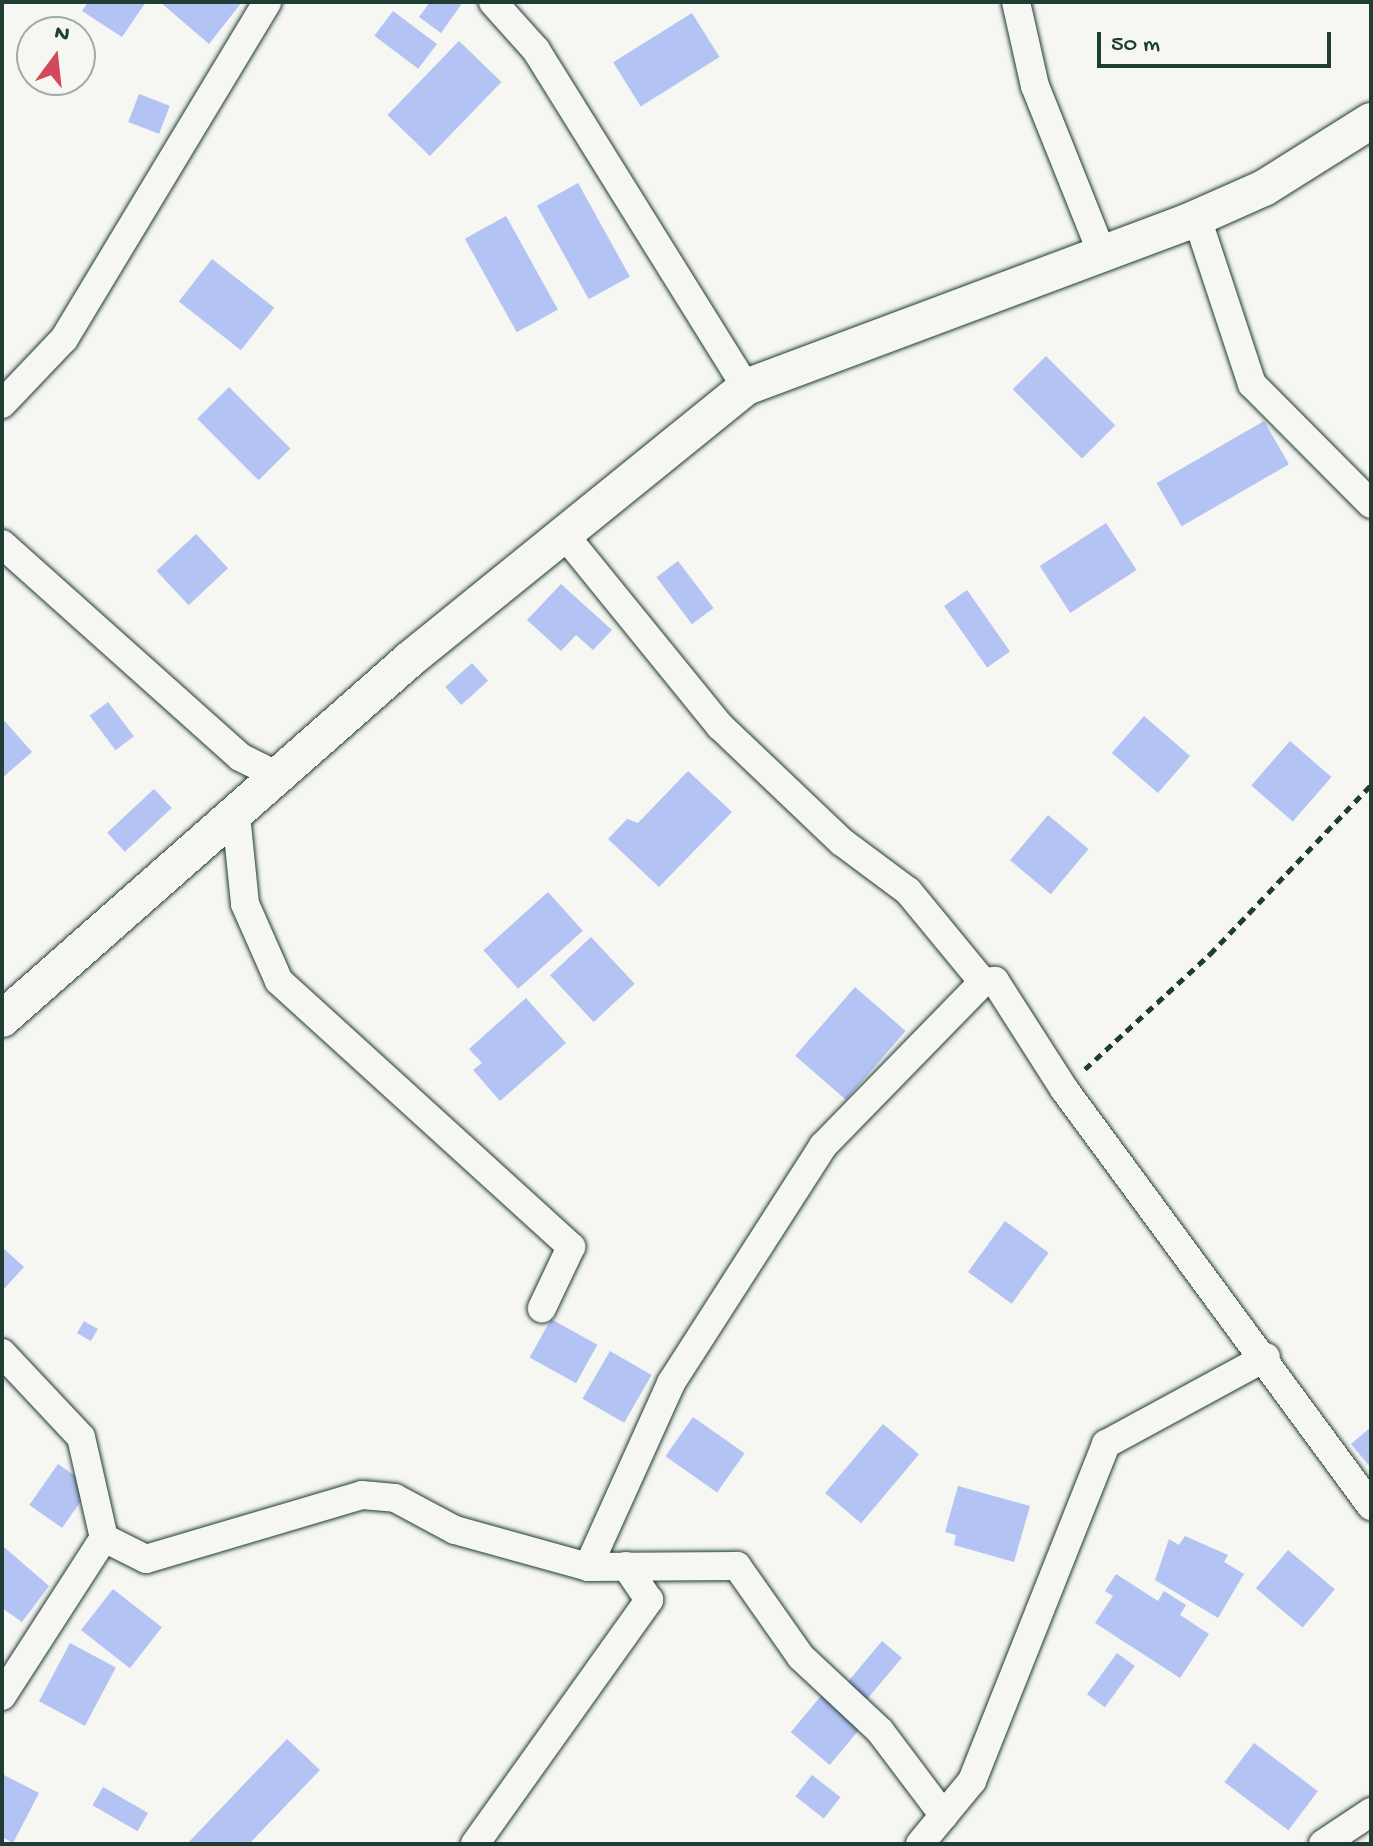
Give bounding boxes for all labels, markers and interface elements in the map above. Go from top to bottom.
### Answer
north arrow [16,16,96,96]
scale bar [1101,16,1335,66]
text: N [51,20,72,49]
text: 50 m [1111,31,1160,60]

